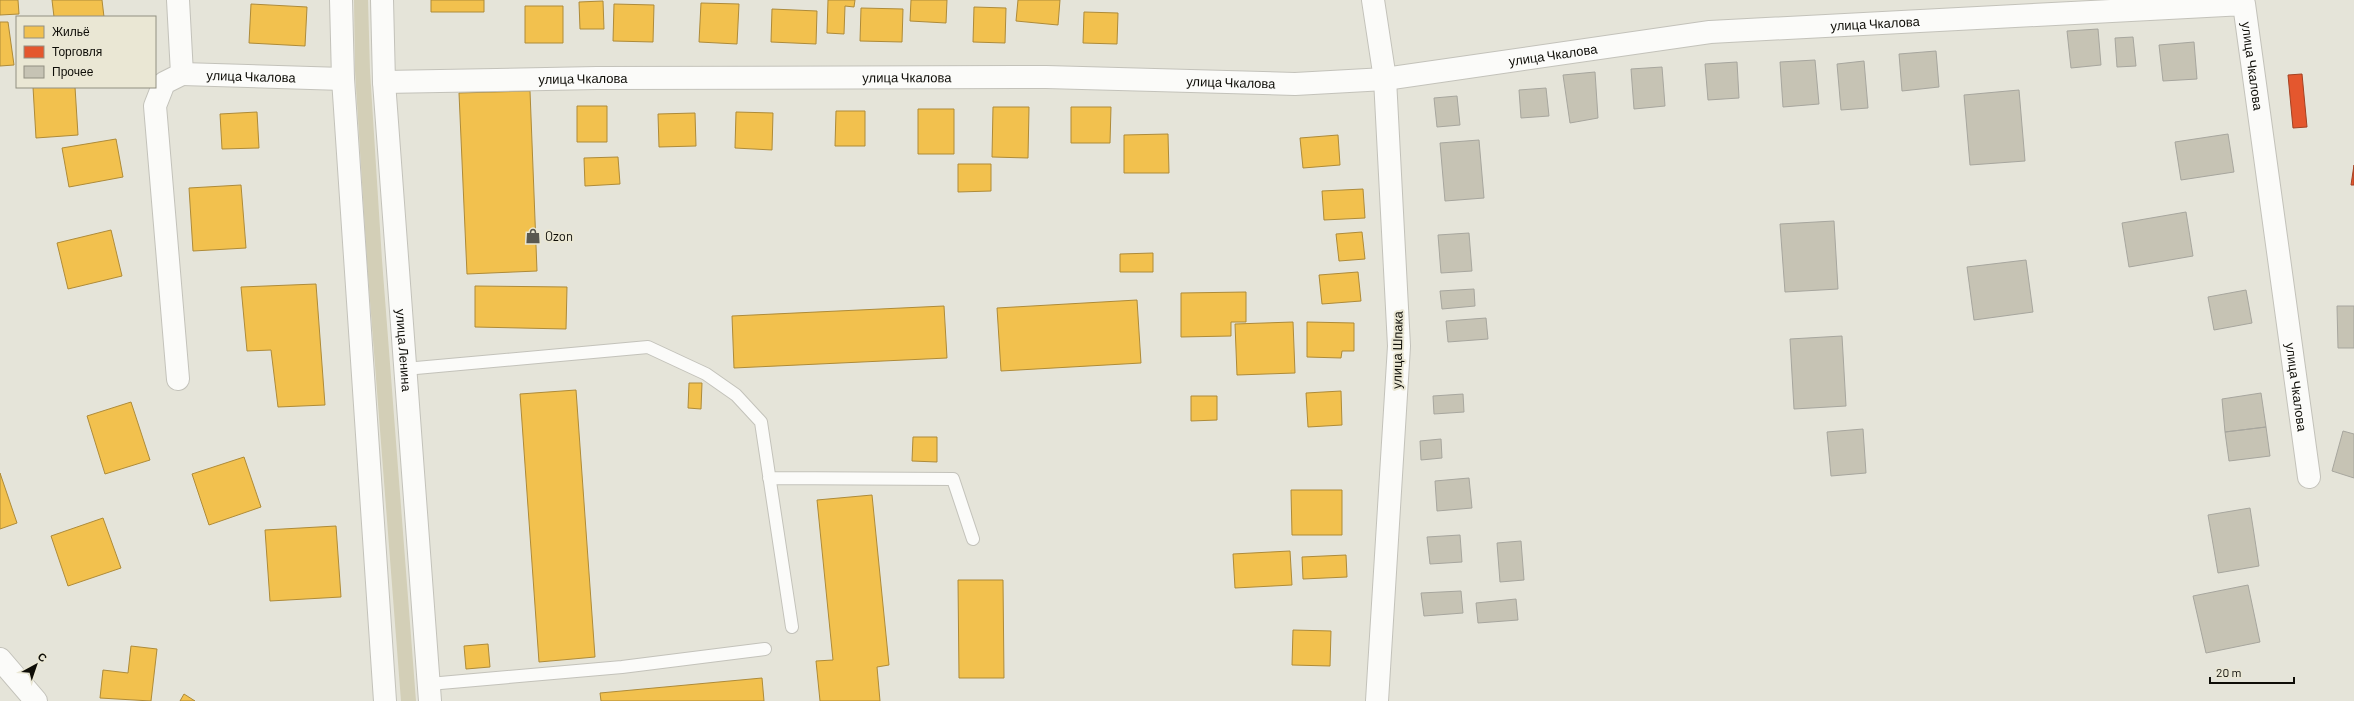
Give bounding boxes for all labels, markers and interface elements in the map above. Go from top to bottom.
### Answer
street label: улица Чкалова [1830,13,1921,34]
legend [16,16,156,88]
street label: улица Чкалова [2239,21,2267,112]
text: Жильё [52,24,90,38]
street label: улица Чкалова [1508,40,1599,69]
text: Торговля [52,44,102,59]
text: Прочее [52,64,94,79]
street label: улица Чкалова [206,67,297,86]
street label: улица Чкалова [862,69,952,85]
street label: улица Чкалова [538,70,628,87]
street label: улица Чкалова [1186,73,1276,91]
shop icon: Ozon [524,227,542,245]
place label: Ozon [545,228,573,244]
street label: улица Ленина [393,308,415,393]
street label: улица Шпака [1388,310,1406,389]
street label: улица Чкалова [2283,342,2311,433]
north arrow [16,645,56,685]
text: С [36,649,50,665]
scale bar [2210,659,2294,685]
text: 20 m [2216,665,2242,679]

